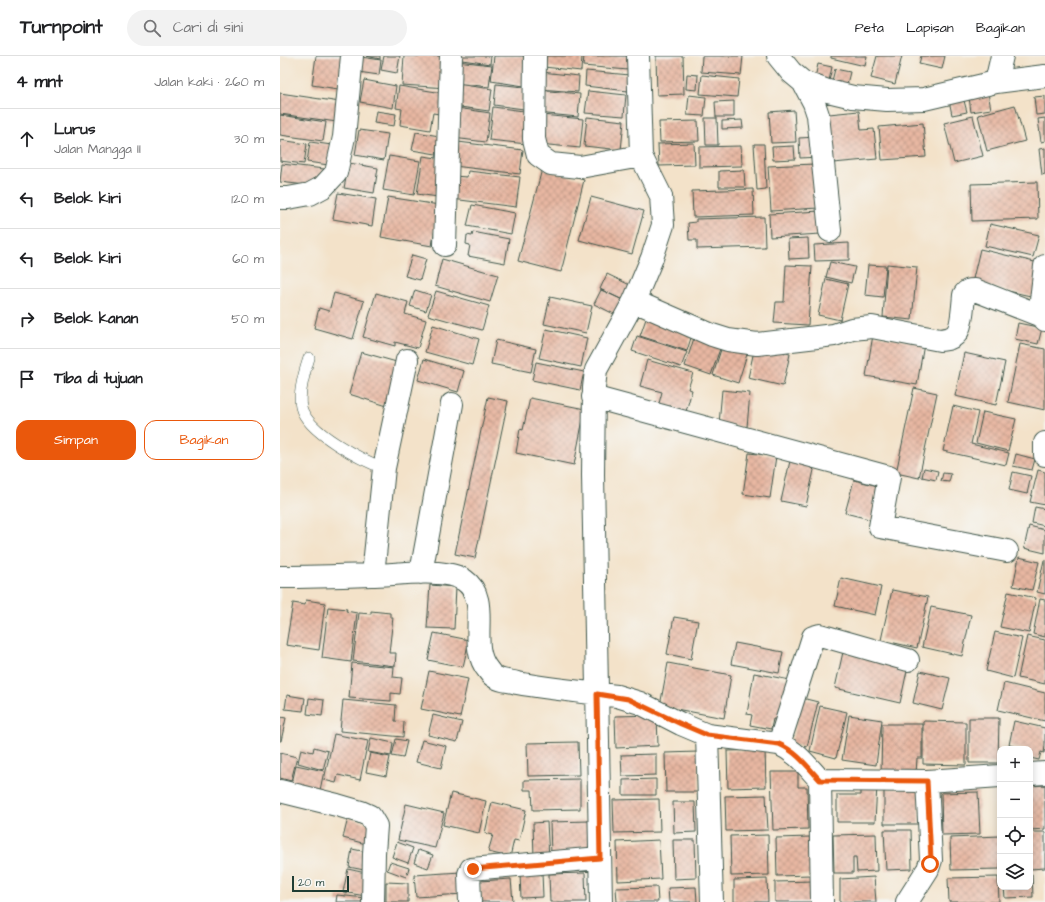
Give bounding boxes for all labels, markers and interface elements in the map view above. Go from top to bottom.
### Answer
search box [127,10,407,46]
text: Turnpoint [20,14,103,41]
icon: search [141,17,163,39]
text: Cari di sini [173,17,243,38]
text: Peta [855,18,884,38]
text: Lapisan [906,18,954,38]
text: Bagikan [976,18,1025,38]
text: 4 mnt [16,70,63,94]
text: Jalan kaki · 260 m [154,73,264,91]
text: Lurus [54,119,95,140]
icon: ahead [16,128,38,150]
text: 30 m [234,130,264,148]
text: Jalan Mangga II [54,140,141,158]
icon: left [16,188,38,210]
text: Belok kiri [54,188,121,209]
text: 120 m [231,190,264,208]
icon: left [16,248,38,270]
text: Belok kiri [54,248,121,269]
text: 60 m [232,250,264,268]
icon: right [16,308,38,330]
text: Belok kanan [54,308,138,329]
text: 50 m [231,310,264,328]
icon: arrive [16,368,38,390]
text: Tiba di tujuan [54,368,143,389]
button: Simpan [16,420,136,460]
button: Bagikan [144,420,264,460]
map controls [997,746,1033,890]
button: + [997,746,1033,782]
button: − [997,782,1033,818]
button: locate [997,818,1033,854]
button: layers [997,854,1033,890]
route start [921,855,939,873]
route end [464,860,482,878]
scale bar [292,874,349,893]
text: 20 m [298,875,324,890]

